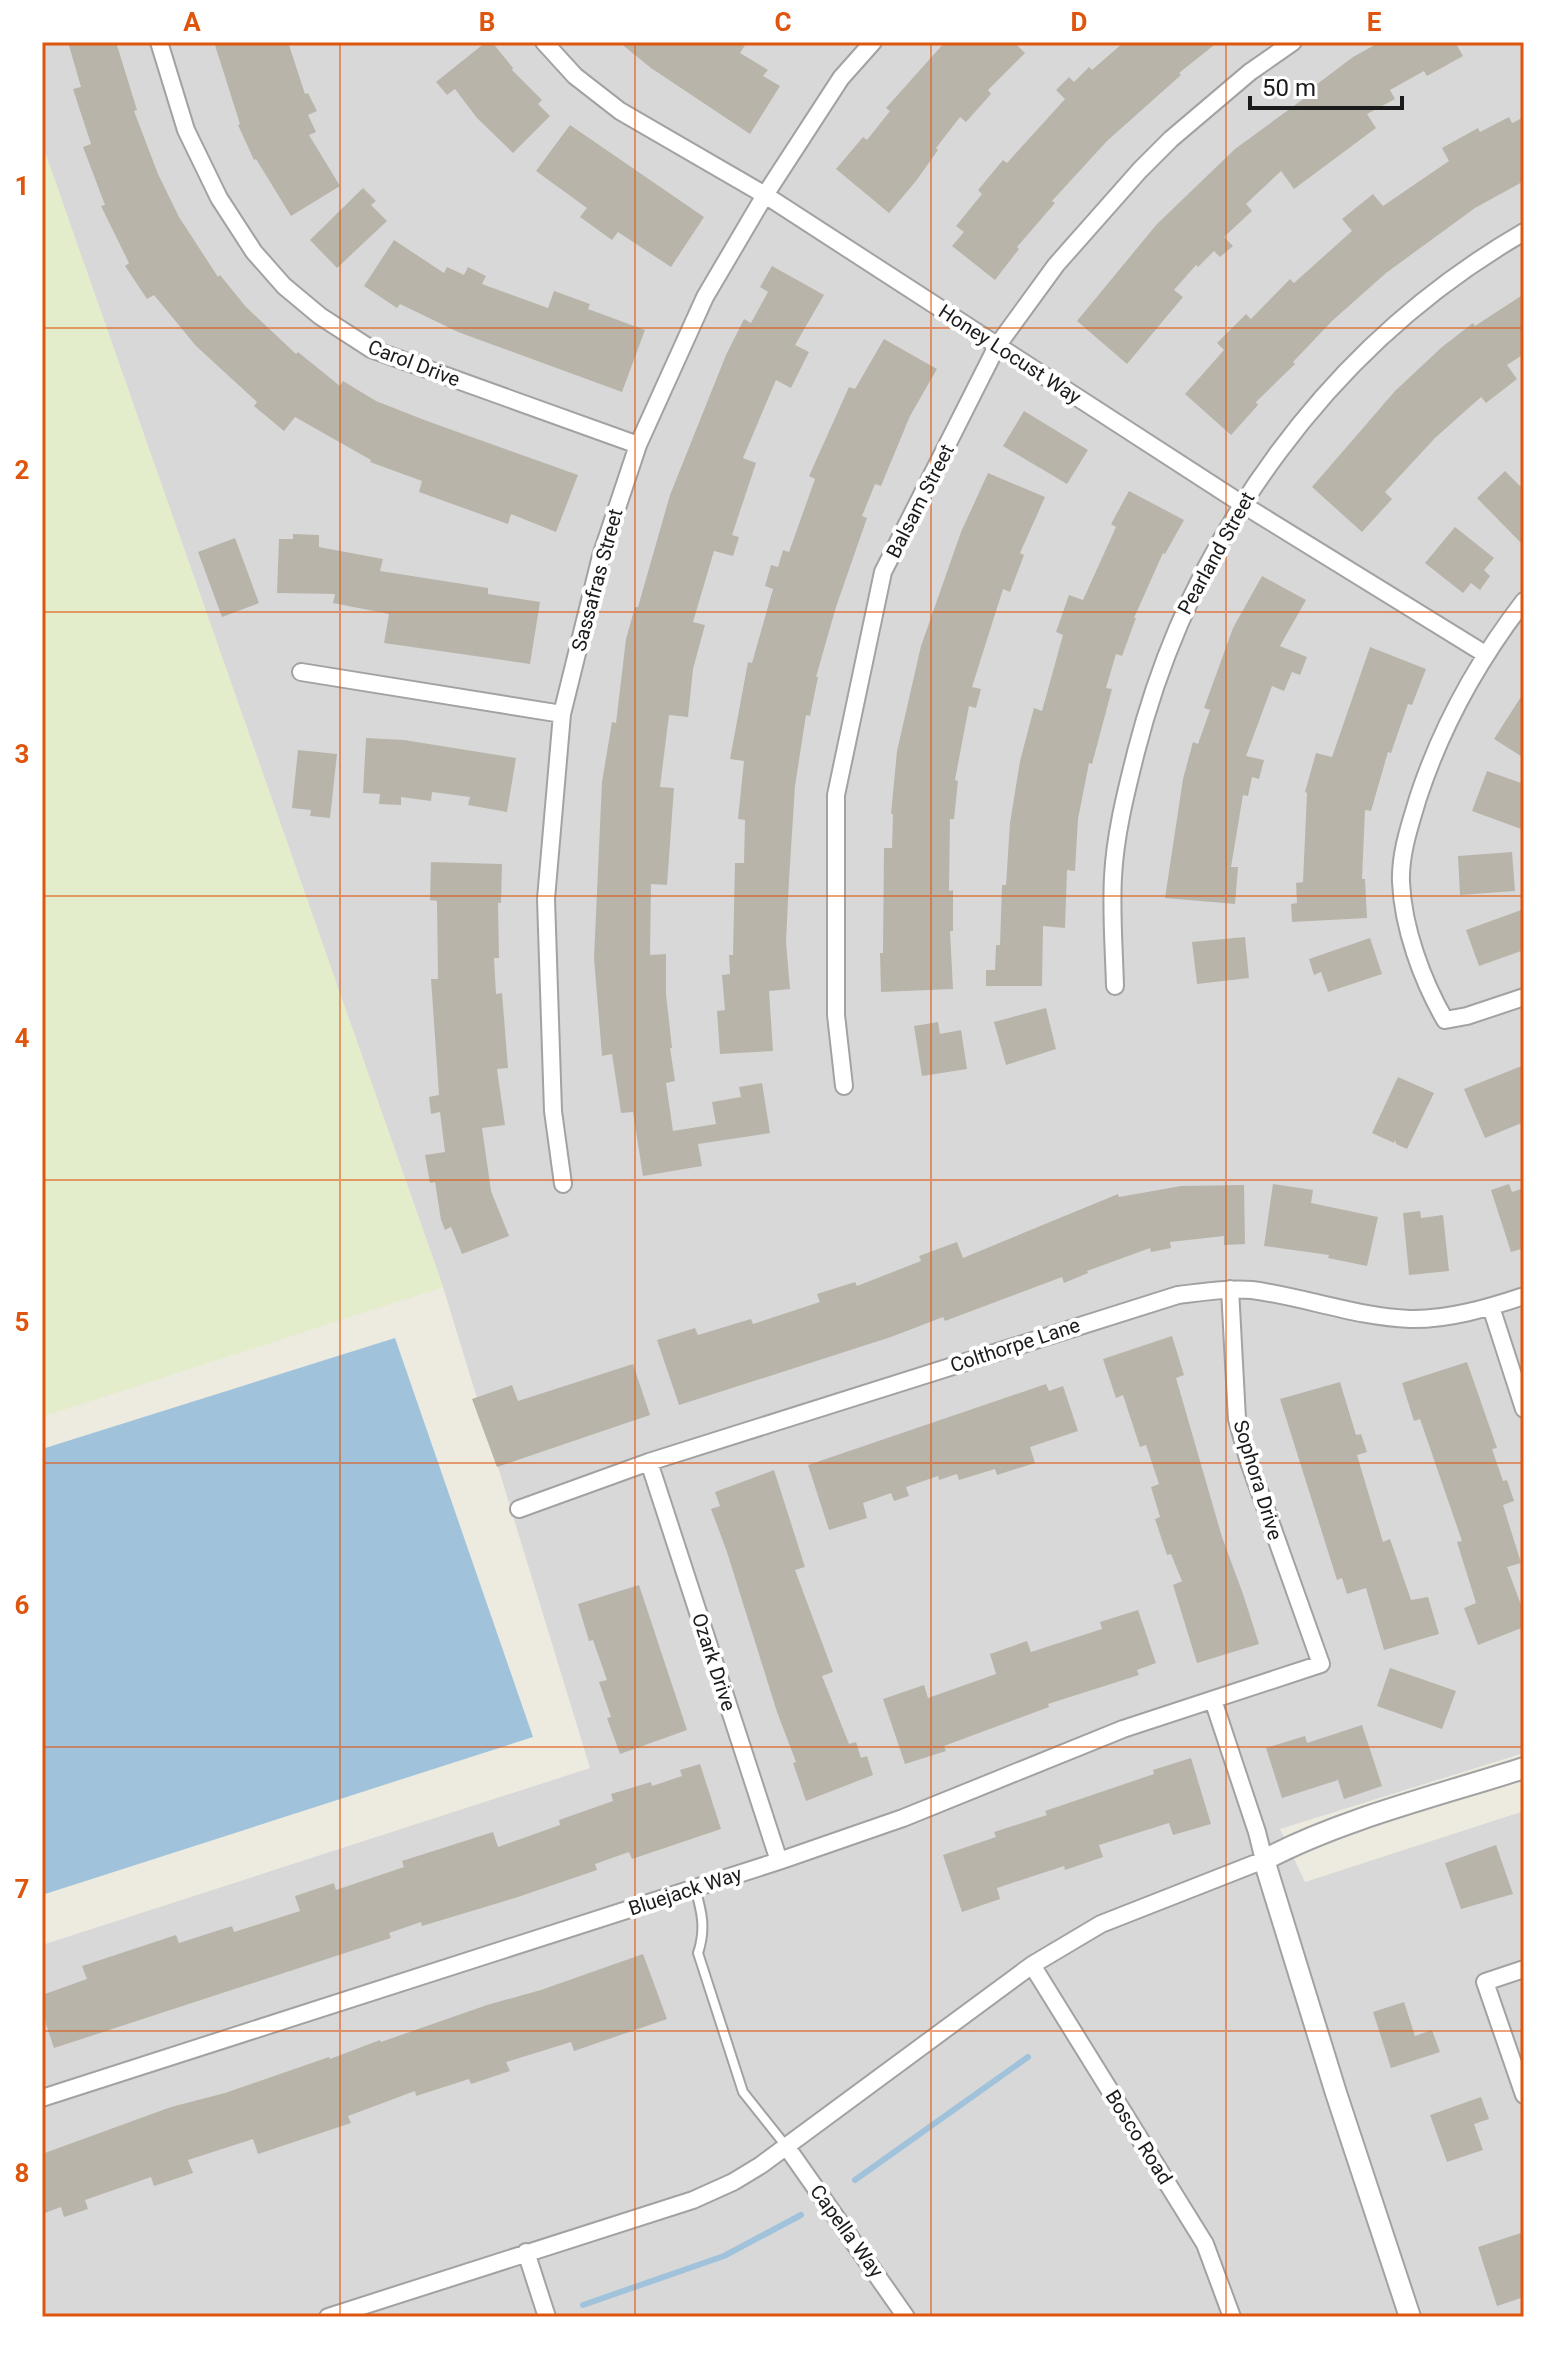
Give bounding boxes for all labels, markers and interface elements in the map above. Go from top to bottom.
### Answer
text: A [183,7,201,37]
text: B [479,7,495,37]
text: C [774,7,792,37]
text: D [1071,7,1087,37]
text: E [1367,7,1382,37]
scale bar [1250,60,1402,110]
text: 50 m [1262,74,1316,102]
text: 1 [15,171,29,201]
street label: Honey Locust Way [934,299,1086,409]
street label: Carol Drive [365,334,463,392]
street label: Balsam Street [881,440,959,562]
text: 2 [15,455,29,485]
street label: Pearland Street [1172,487,1260,619]
street label: Sassafras Street [566,506,628,654]
text: 3 [15,739,29,769]
text: 4 [15,1023,30,1053]
text: 5 [15,1307,29,1337]
street label: Colthorpe Lane [947,1313,1083,1377]
street label: Sophora Drive [1228,1417,1288,1543]
text: 6 [15,1590,30,1620]
street label: Ozark Drive [687,1610,741,1714]
street label: Bluejack Way [625,1861,745,1921]
text: 7 [15,1874,29,1904]
street label: Bosco Road [1100,2085,1178,2189]
text: 8 [15,2158,29,2188]
street label: Capella Way [805,2180,889,2283]

